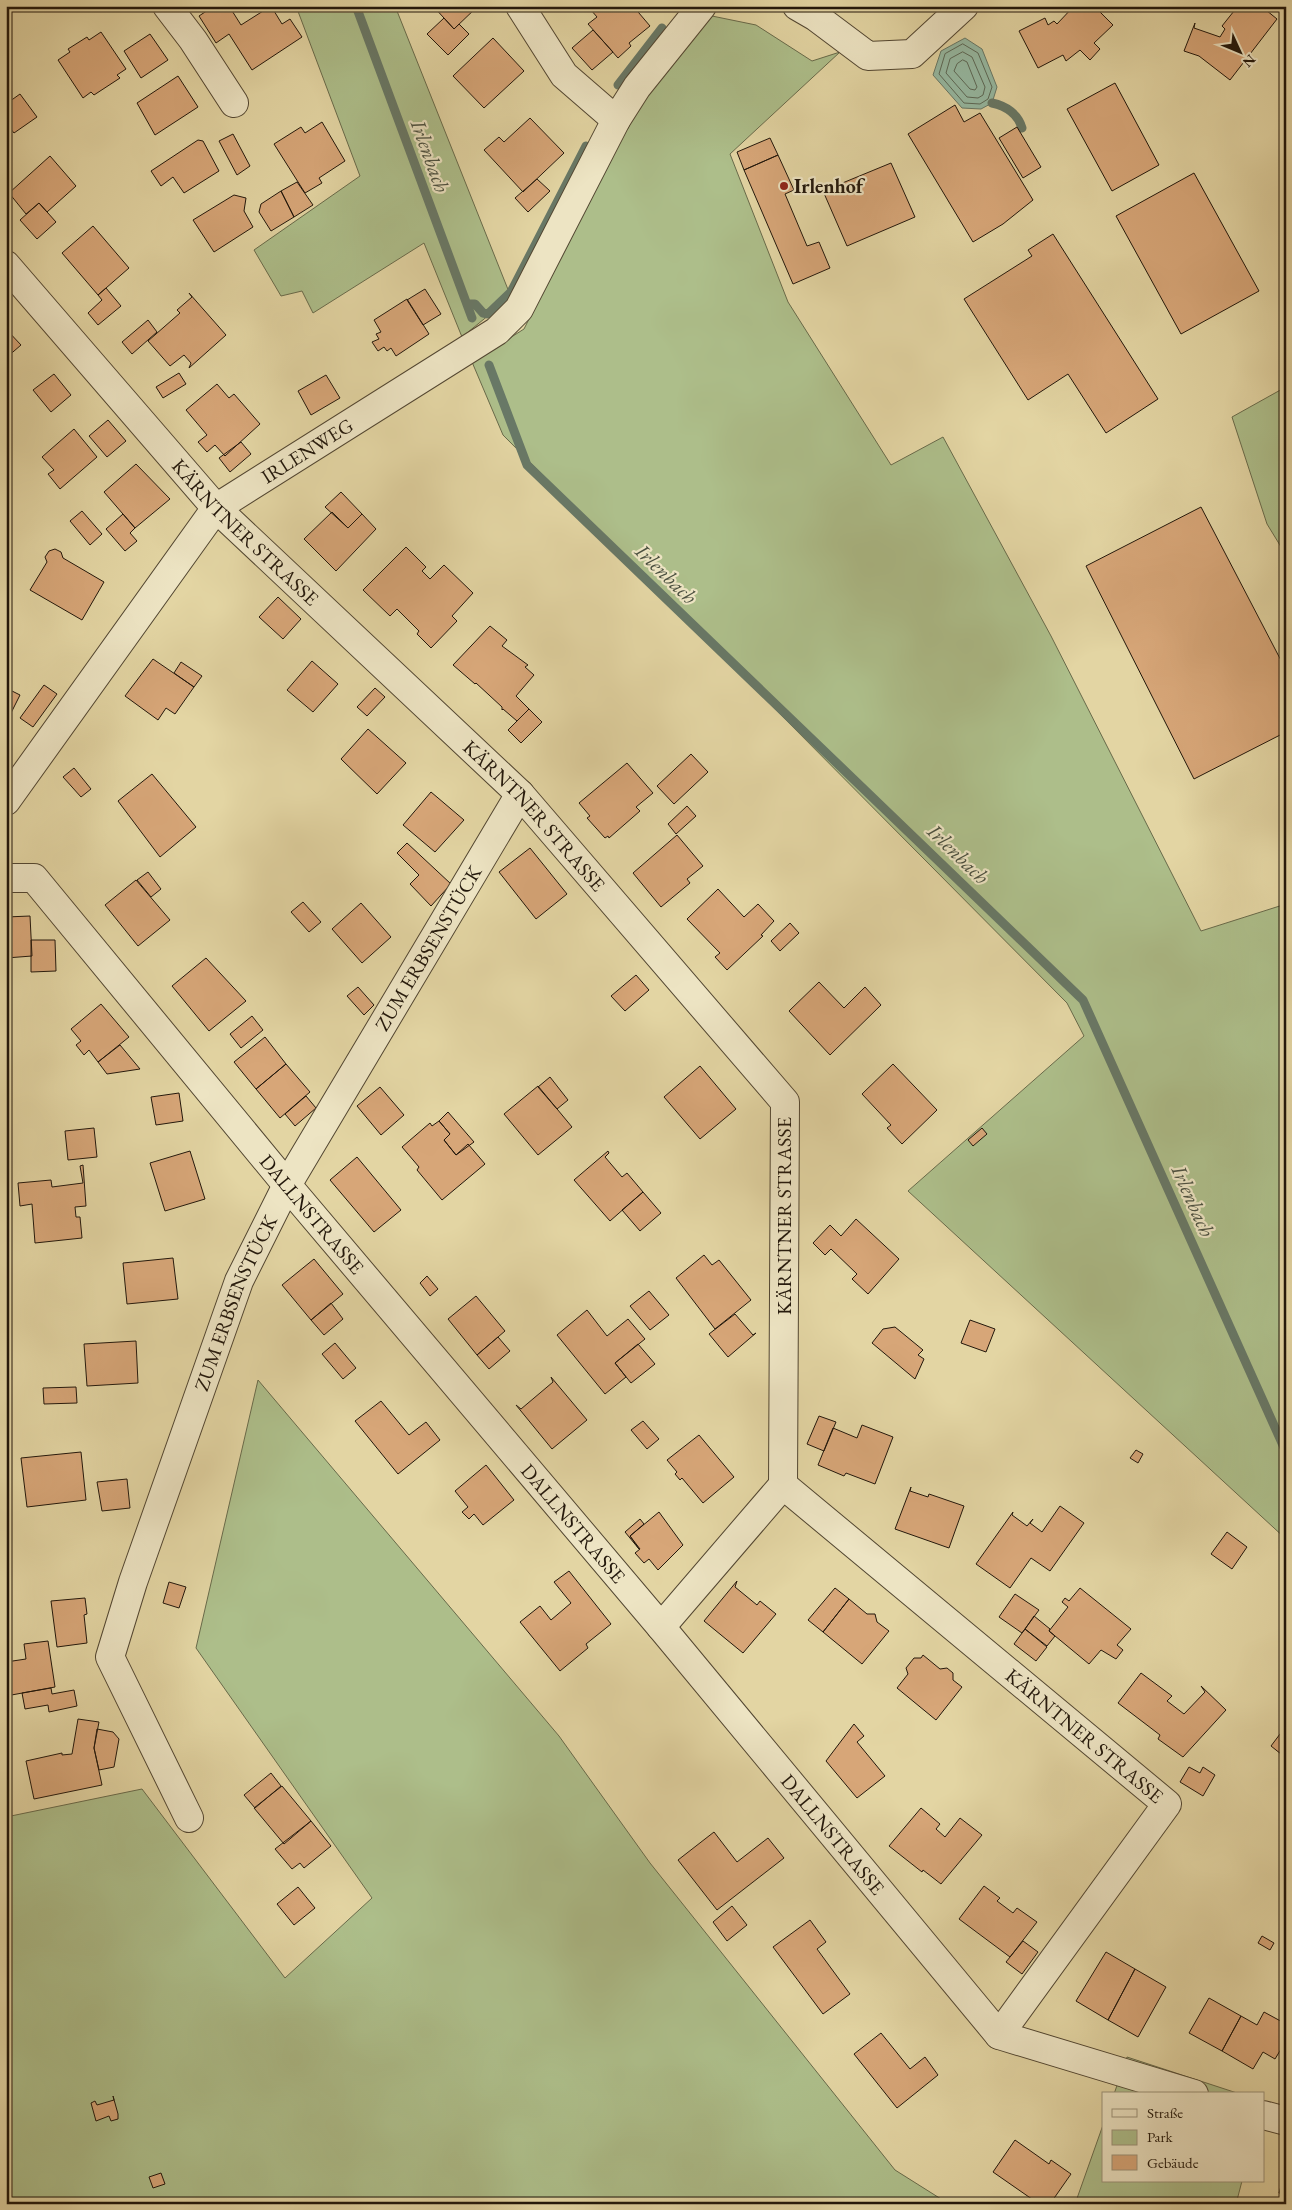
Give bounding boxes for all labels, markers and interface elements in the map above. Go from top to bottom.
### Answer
north arrow [1214,28,1264,78]
text: N [1238,51,1260,72]
water label: Irlenbach [405,115,456,196]
place label: Irlenhof [794,173,866,199]
marker: Irlenhof [778,180,790,192]
street label: IRLENWEG [256,412,358,489]
street label: KÄRNTNER STRASSE [166,453,325,611]
water label: Irlenbach [629,537,703,610]
street label: KÄRNTNER STRASSE [458,734,611,897]
water label: Irlenbach [921,817,995,890]
street label: ZUM ERBSENSTÜCK [369,860,488,1035]
street label: KÄRNTNER STRASSE [771,1117,797,1315]
street label: DALLNSTRASSE [254,1149,370,1279]
water label: Irlenbach [1165,1160,1221,1241]
street label: ZUM ERBSENSTÜCK [188,1210,283,1395]
street label: DALLNSTRASSE [515,1458,631,1589]
street label: KÄRNTNER STRASSE [1000,1662,1169,1809]
street label: DALLNSTRASSE [775,1769,890,1900]
legend [1102,2092,1264,2182]
text: Straße [1147,2103,1183,2122]
text: Park [1147,2127,1174,2146]
text: Gebäude [1147,2153,1199,2172]

